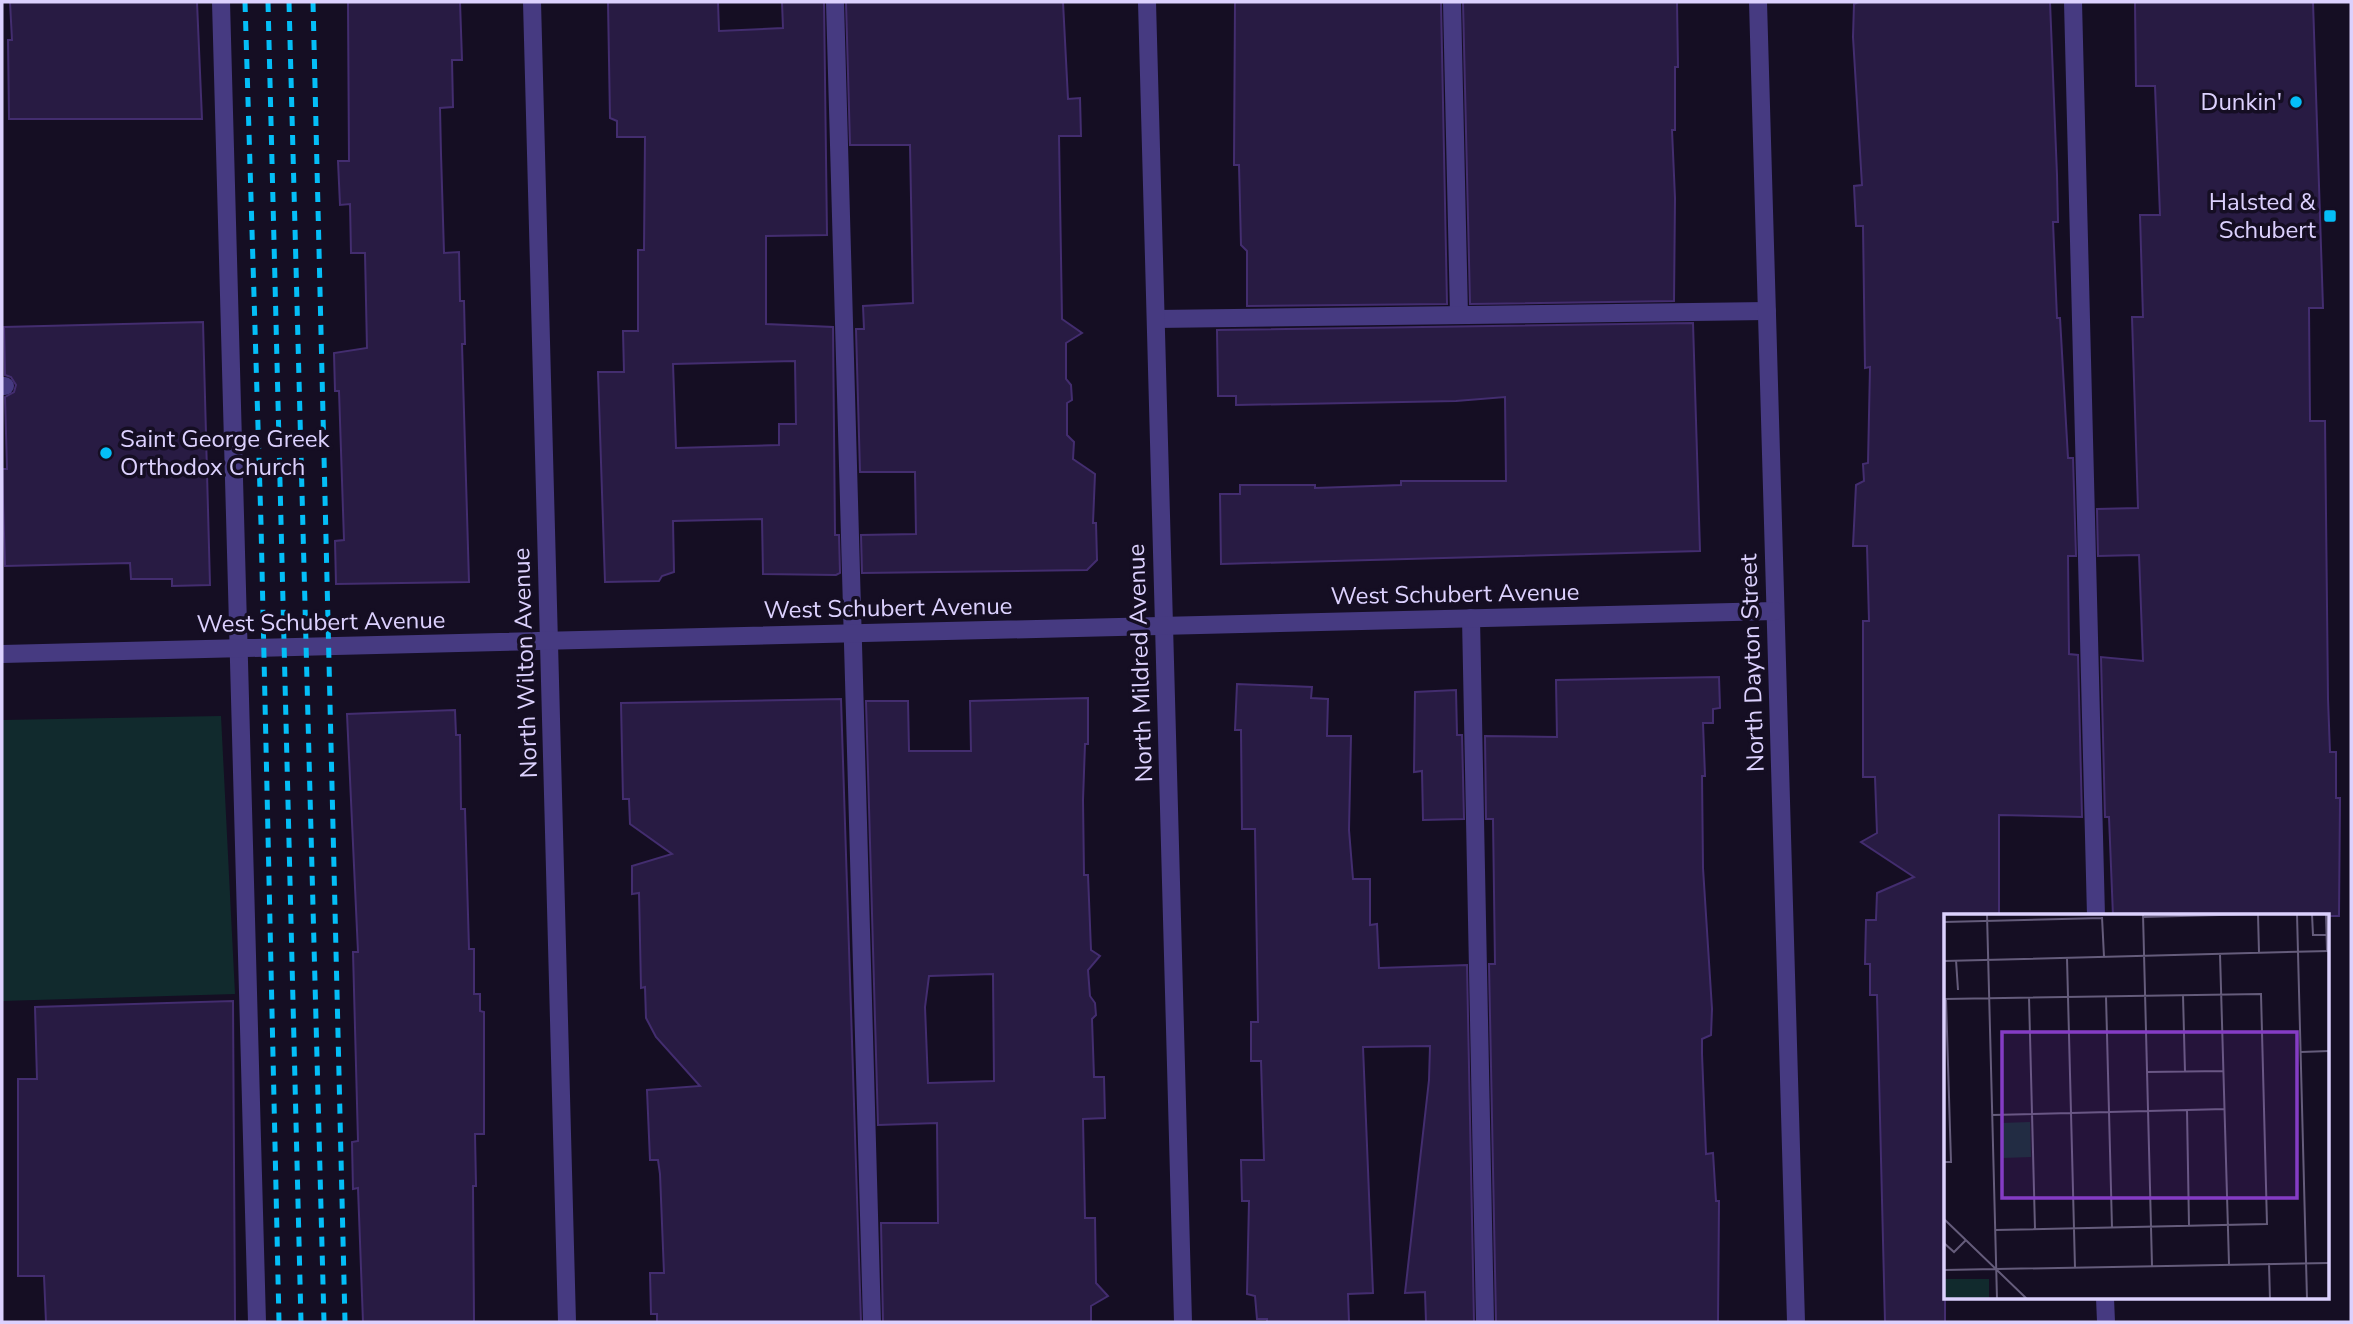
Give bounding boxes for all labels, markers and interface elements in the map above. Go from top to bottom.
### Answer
place label: Dunkin' [2201,86,2282,118]
marker: Dunkin' [2288,94,2304,110]
place label: Halsted & Schubert [2209,186,2317,246]
marker: Halsted & Schubert [2322,208,2338,224]
place label: Saint George Greek Orthodox Church [120,423,331,483]
marker: Saint George Greek Orthodox Church [98,445,114,461]
street label: North Mildred Avenue [1120,543,1160,783]
street label: North Wilton Avenue [505,547,545,779]
street label: North Dayton Street [1732,553,1772,773]
street label: West Schubert Avenue [1330,576,1580,612]
street label: West Schubert Avenue [763,590,1013,626]
street label: West Schubert Avenue [196,604,446,640]
inset map [1944,914,2328,1300]

